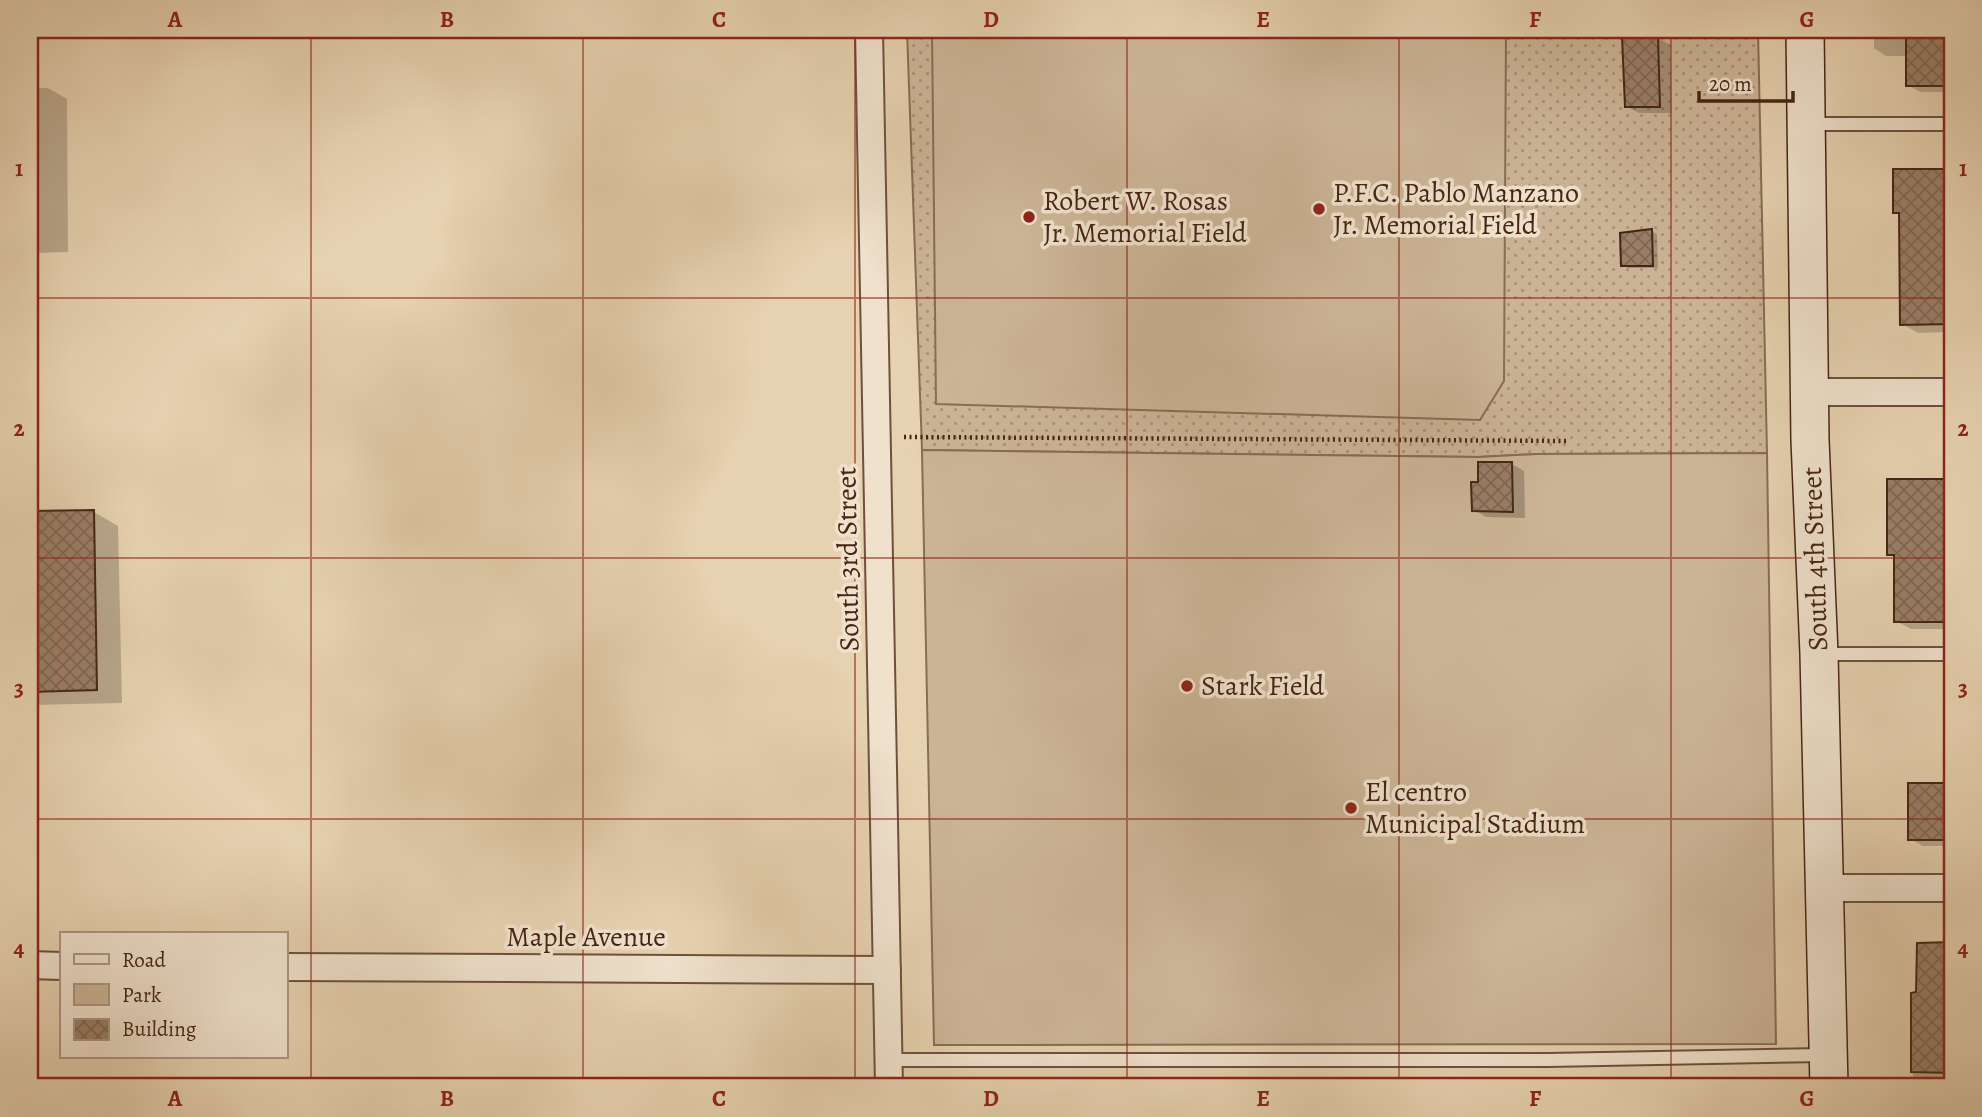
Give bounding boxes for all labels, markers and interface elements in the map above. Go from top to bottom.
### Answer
text: A [167,4,183,35]
text: B [440,4,454,35]
text: C [712,4,726,35]
text: D [983,4,999,35]
text: E [1256,4,1270,35]
text: F [1529,4,1542,35]
text: G [1799,4,1815,35]
scale bar [1699,60,1793,104]
text: 20 m [1709,70,1752,98]
text: 1 [15,153,23,184]
text: 1 [1959,153,1967,184]
place label: P.F.C. Pablo Manzano Jr. Memorial Field [1333,174,1579,244]
place label: Robert W. Rosas Jr. Memorial Field [1043,182,1248,252]
marker: P.F.C. Pablo Manzano Jr. Memorial Field [1311,201,1327,217]
marker: Robert W. Rosas Jr. Memorial Field [1021,209,1037,225]
text: 2 [13,413,25,444]
text: 2 [1957,413,1969,444]
street label: South 3rd Street [827,466,869,652]
street label: South 4th Street [1793,466,1837,652]
place label: Stark Field [1201,667,1325,705]
text: 3 [14,673,24,704]
text: 3 [1958,673,1968,704]
marker: Stark Field [1179,678,1195,694]
place label: El centro Municipal Stadium [1365,773,1585,843]
marker: El centro Municipal Stadium [1343,800,1359,816]
street label: Maple Avenue [506,918,666,956]
legend [60,932,287,1058]
text: 4 [14,933,25,964]
text: 4 [1958,933,1969,964]
text: Road [122,946,166,974]
text: Park [122,981,162,1009]
text: Building [122,1015,197,1043]
text: A [167,1083,183,1114]
text: B [440,1083,454,1114]
text: C [712,1083,726,1114]
text: D [983,1083,999,1114]
text: E [1256,1083,1270,1114]
text: F [1529,1083,1542,1114]
text: G [1799,1083,1815,1114]

